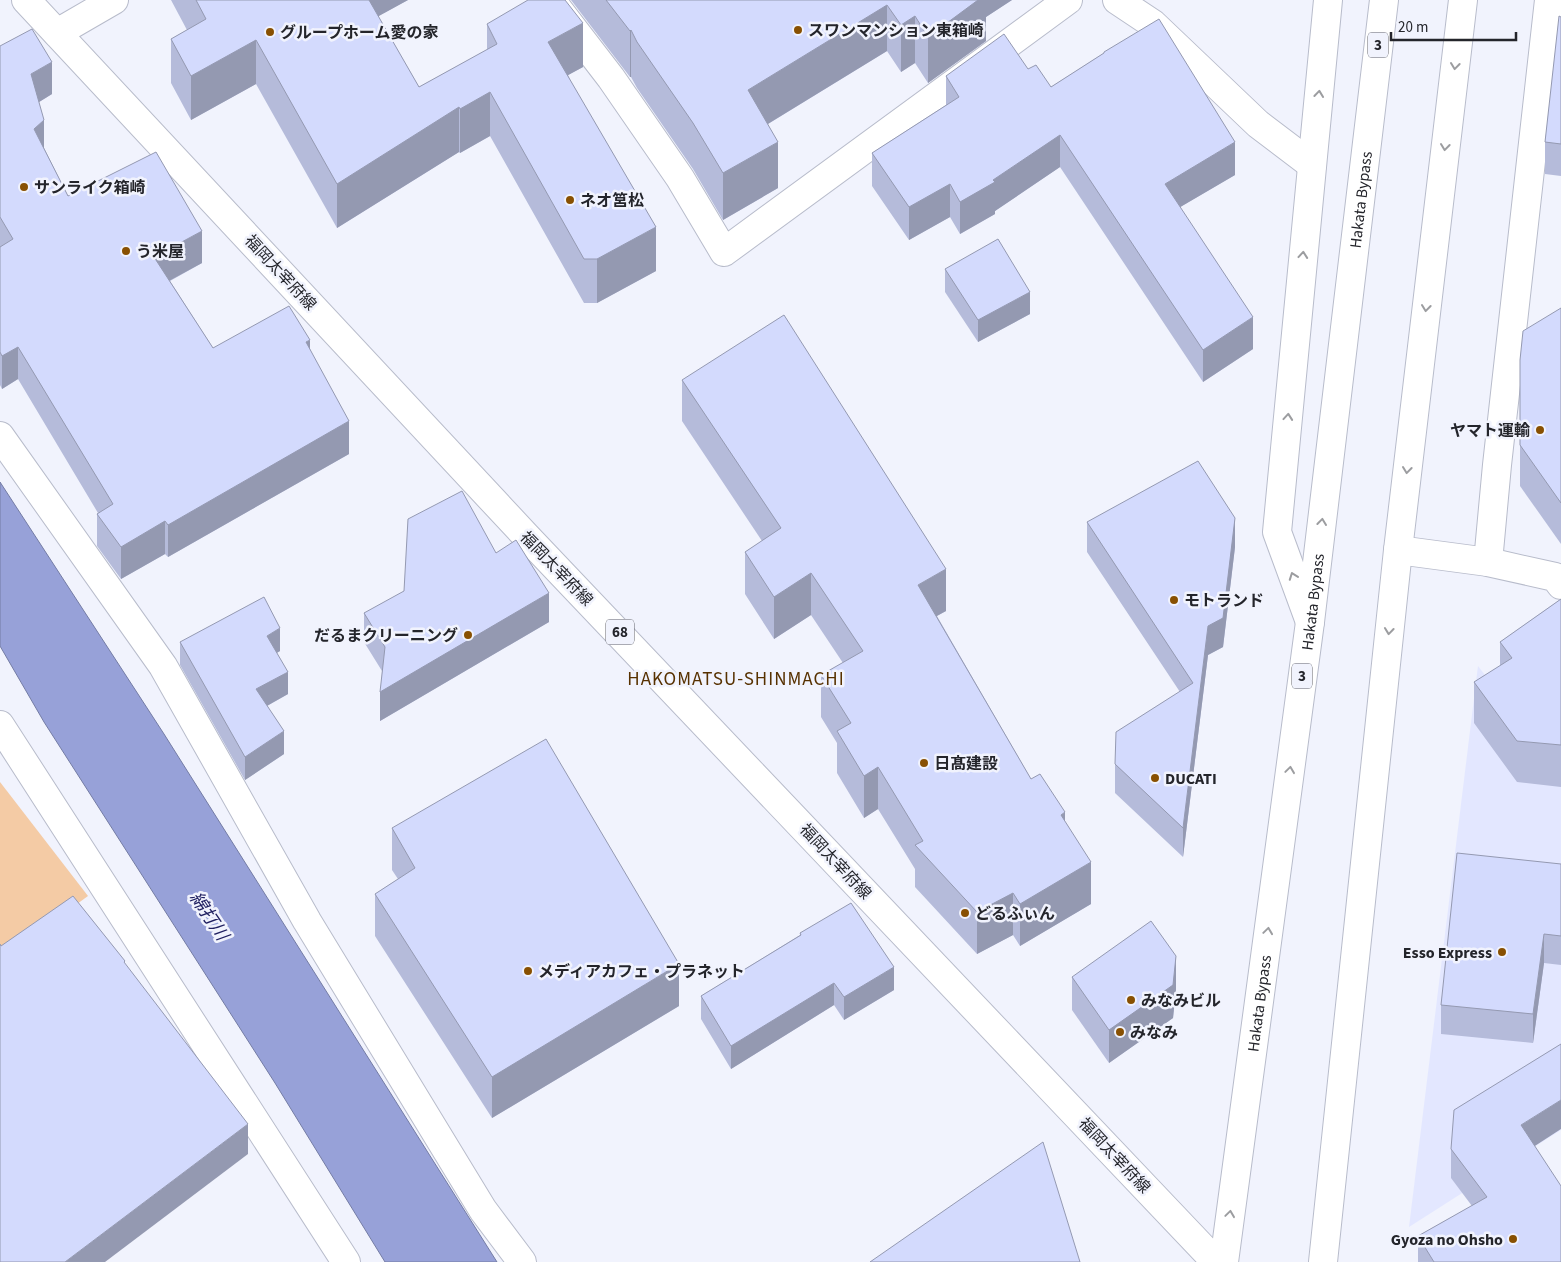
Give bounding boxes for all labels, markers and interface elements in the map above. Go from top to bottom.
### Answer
scale bar [1391,10,1516,42]
text: 20 m [1398,17,1428,38]
place label: スワンマンション東箱崎 [808,20,984,42]
place label: グループホーム愛の家 [280,22,439,44]
marker: スワンマンション東箱崎 [792,24,804,36]
marker: グループホーム愛の家 [264,26,276,38]
road number: 3 [1368,32,1388,58]
one-way arrow [1450,62,1461,70]
one-way arrow [1313,89,1324,97]
one-way arrow [1440,143,1451,151]
street label: Hakata Bypass [1345,150,1378,249]
place label: サンライク箱崎 [34,177,146,199]
marker: サンライク箱崎 [18,181,30,193]
place label: ネオ筥松 [580,190,644,212]
marker: ネオ筥松 [564,194,576,206]
street label: 福岡太宰府線 [239,230,321,315]
place label: う米屋 [136,241,184,263]
marker: う米屋 [120,245,132,257]
one-way arrow [1297,251,1308,259]
one-way arrow [1421,305,1432,313]
one-way arrow [1282,413,1293,421]
place label: ヤマト運輸 [1450,420,1530,442]
marker: ヤマト運輸 [1534,424,1546,436]
one-way arrow [1402,466,1413,474]
one-way arrow [1316,518,1327,526]
street label: 福岡太宰府線 [515,527,598,611]
street label: Hakata Bypass [1296,552,1330,652]
one-way arrow [1289,572,1299,581]
place label: モトランド [1184,590,1264,612]
marker: モトランド [1168,594,1180,606]
road number: 68 [606,620,634,644]
place label: だるまクリーニング [314,625,458,647]
one-way arrow [1384,628,1395,636]
marker: だるまクリーニング [462,629,474,641]
road number: 3 [1292,664,1312,688]
district label: HAKOMATSU-SHINMACHI [627,666,845,693]
place label: 日髙建設 [934,753,998,775]
marker: 日髙建設 [918,757,930,769]
one-way arrow [1284,766,1295,774]
place label: DUCATI [1165,768,1217,790]
marker: DUCATI [1149,772,1161,784]
street label: 福岡太宰府線 [794,819,876,904]
water label: 綿打川 [183,887,235,947]
place label: どるふぃん [975,903,1055,925]
marker: どるふぃん [959,907,971,919]
one-way arrow [1262,927,1273,935]
place label: Esso Express [1403,942,1492,964]
marker: Esso Express [1496,946,1508,958]
street label: Hakata Bypass [1242,953,1277,1053]
place label: メディアカフェ・プラネット [538,961,745,983]
marker: メディアカフェ・プラネット [522,965,534,977]
place label: みなみビル [1141,990,1221,1012]
marker: みなみビル [1125,994,1137,1006]
place label: みなみ [1130,1022,1178,1044]
marker: みなみ [1114,1026,1126,1038]
street label: 福岡太宰府線 [1073,1113,1155,1198]
one-way arrow [1224,1209,1235,1217]
place label: Gyoza no Ohsho [1391,1229,1503,1251]
marker: Gyoza no Ohsho [1507,1233,1519,1245]

